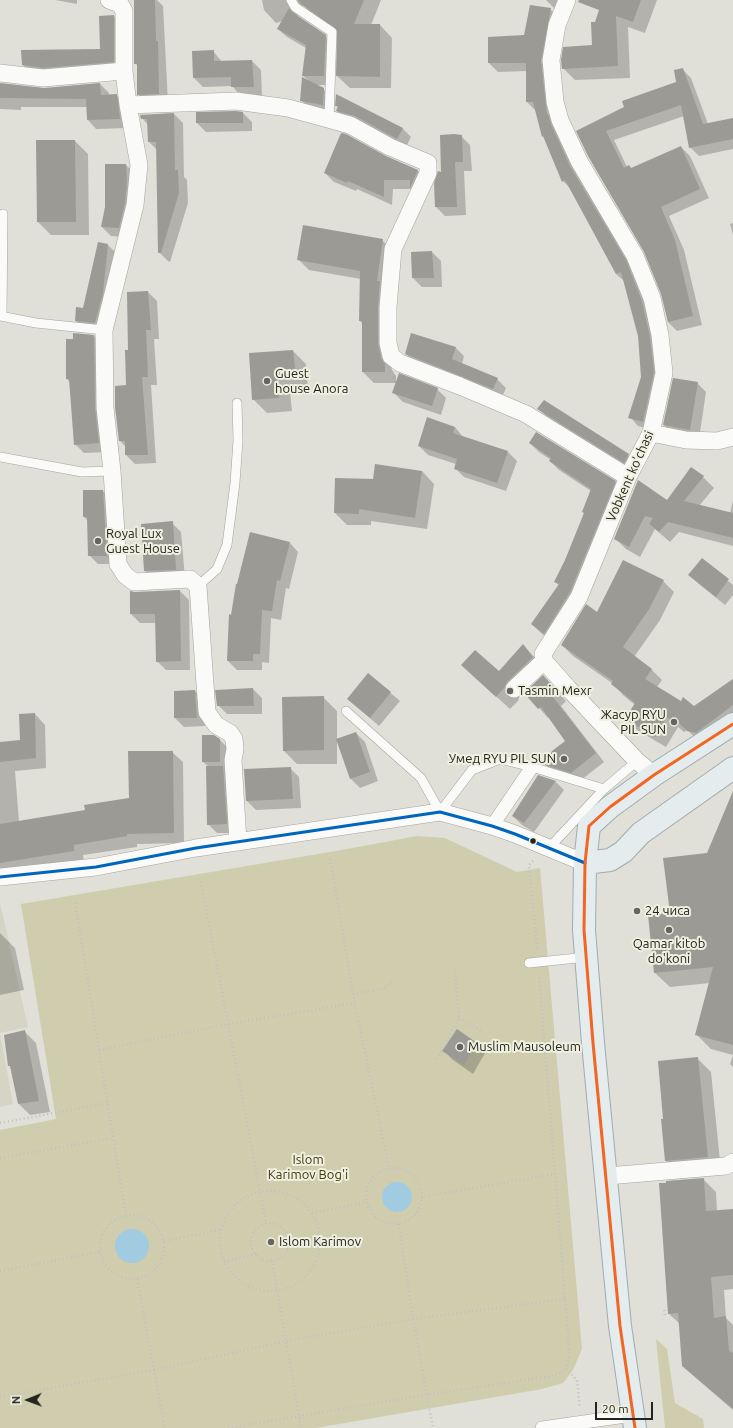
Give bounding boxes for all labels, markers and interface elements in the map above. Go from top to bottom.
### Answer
place label: Guest house Anora [275,366,348,397]
marker: Guest house Anora [262,376,272,386]
street label: Vobkent ko'chasi [603,428,657,524]
place label: Royal Lux Guest House [106,526,180,557]
marker: Royal Lux Guest House [93,536,103,546]
place label: Tasmin Mexr [518,683,592,699]
marker: Tasmin Mexr [505,686,515,696]
place label: Жасур RYU PIL SUN [601,707,666,738]
marker: Жасур RYU PIL SUN [669,717,679,727]
place label: Умед RYU PIL SUN [449,751,556,767]
marker: Умед RYU PIL SUN [559,754,569,764]
unlabelled marker [528,836,538,846]
place label: 24 чиса [645,903,690,919]
marker: 24 чиса [632,906,642,916]
marker: Qamar kitob do'koni [664,925,674,935]
place label: Qamar kitob do'koni [633,936,705,967]
place label: Muslim Mausoleum [468,1039,581,1055]
marker: Muslim Mausoleum [455,1042,465,1052]
park label: Islom Karimov Bog'i [268,1152,348,1183]
place label: Islom Karimov [279,1234,361,1250]
marker: Islom Karimov [266,1237,276,1247]
north arrow [8,1380,48,1420]
scale bar [597,1394,655,1420]
text: N [10,1396,22,1404]
text: 20 m [602,1402,629,1415]

